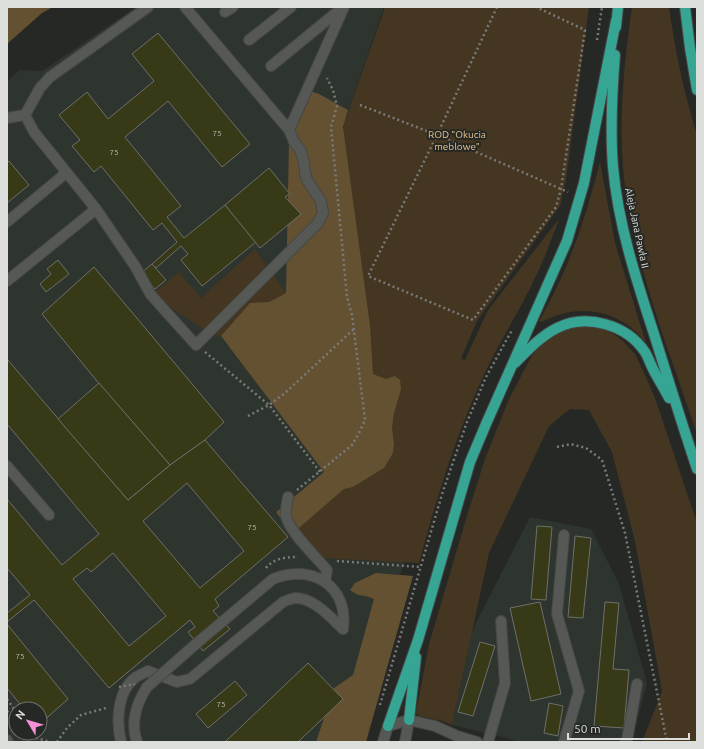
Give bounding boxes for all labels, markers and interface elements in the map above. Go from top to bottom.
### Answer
house number: 75 [212,129,222,138]
park label: ROD "Okucia meblowe" [428,129,486,152]
house number: 75 [109,148,119,157]
street label: Aleja Jana Pawła II [623,187,651,269]
house number: 75 [247,523,257,532]
house number: 75 [15,652,25,661]
house number: 75 [216,700,226,709]
north arrow [8,701,48,741]
text: N [13,708,27,722]
scale bar [568,715,689,741]
text: 50 m [574,722,601,735]

